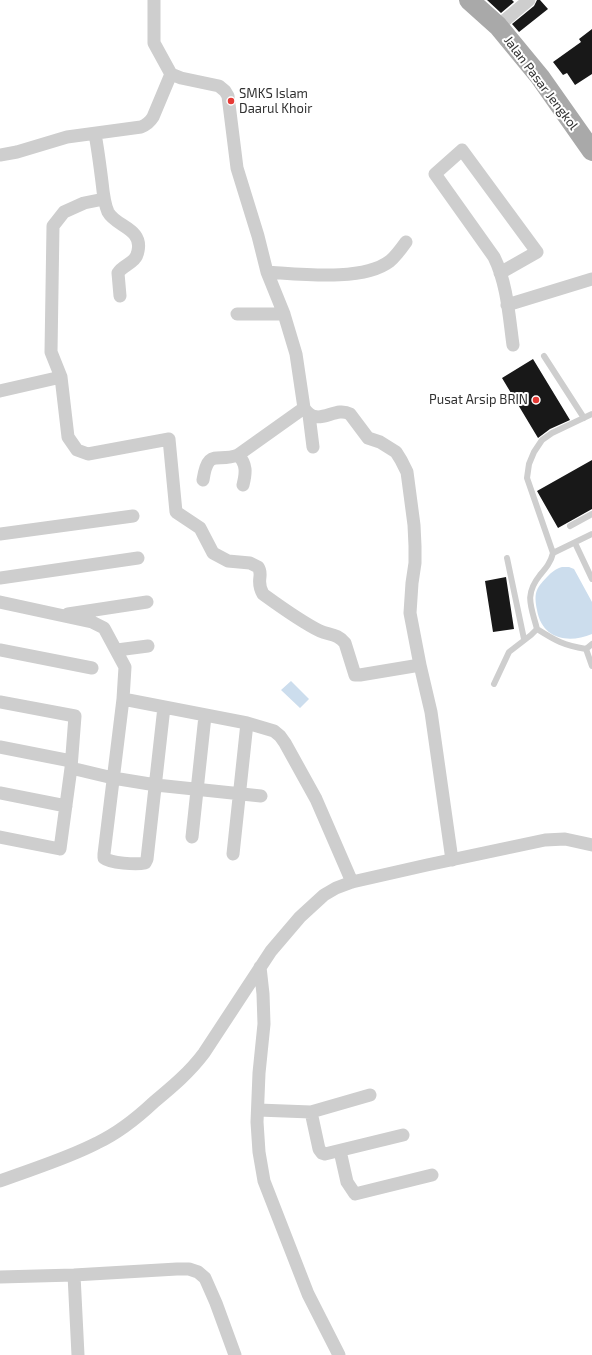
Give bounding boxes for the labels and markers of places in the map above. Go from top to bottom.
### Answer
place label: SMKS Islam Daarul Khoir [239,86,312,117]
marker: SMKS Islam Daarul Khoir [226,96,236,106]
place label: Pusat Arsip BRIN [429,392,528,408]
marker: Pusat Arsip BRIN [531,395,541,405]

